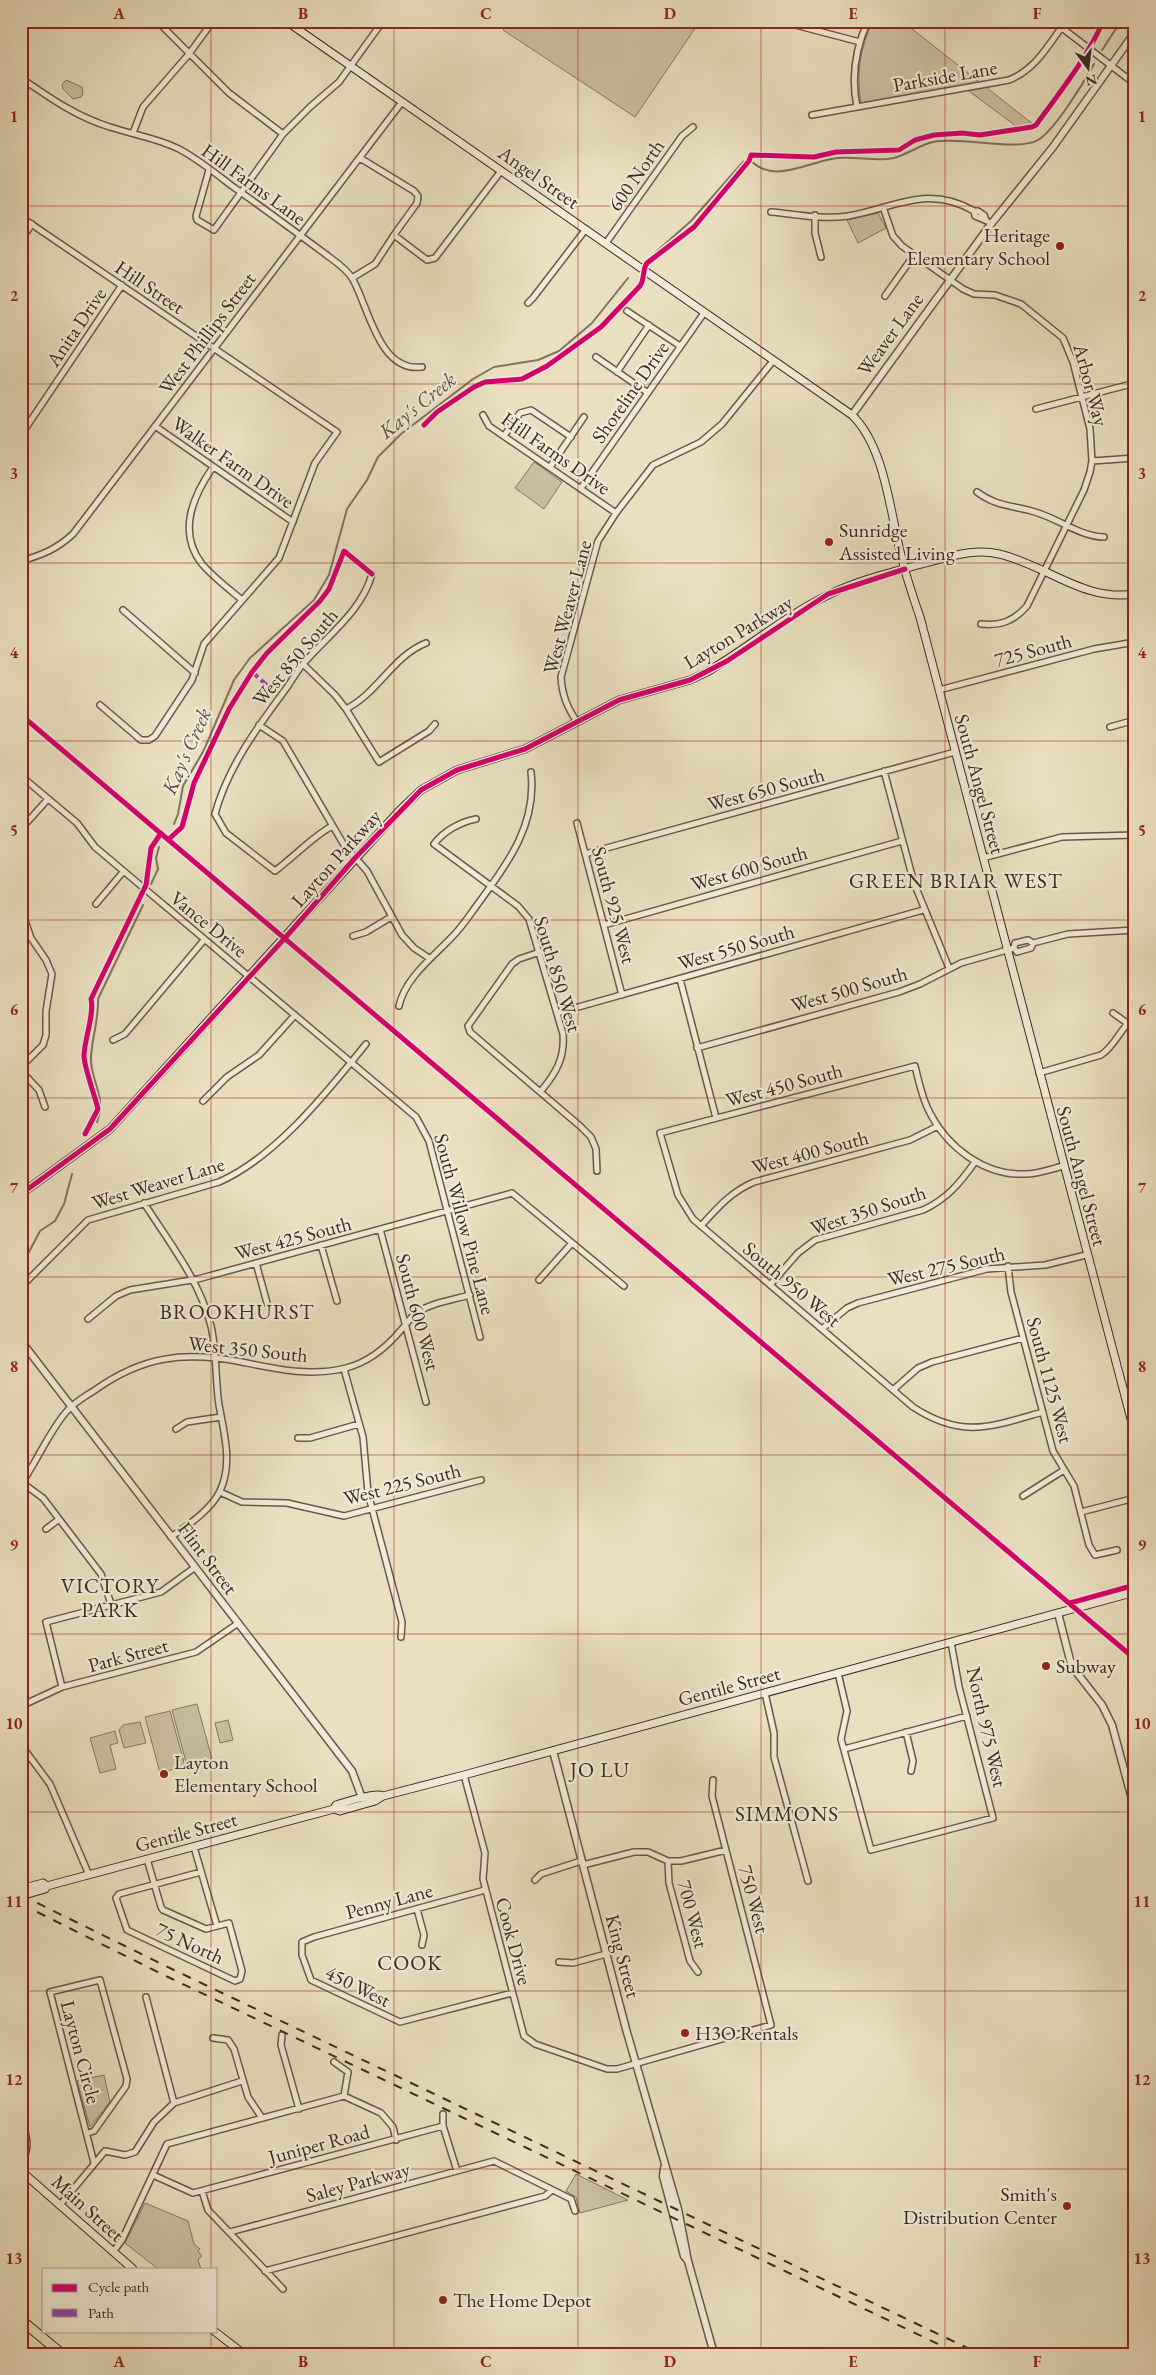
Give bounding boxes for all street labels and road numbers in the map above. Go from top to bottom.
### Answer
street label: Parkside Lane [891,54,999,98]
street label: 600 North [602,134,670,216]
street label: Hill Farms Lane [197,137,312,231]
street label: Angel Street [492,139,585,215]
street label: Hill Street [110,254,190,320]
street label: West Phillips Street [153,266,262,399]
street label: Anita Drive [39,282,112,373]
street label: Weaver Lane [851,287,929,381]
street label: Shoreline Drive [585,336,675,448]
street label: Arbor Way [1067,340,1115,429]
street label: Hill Farms Drive [496,406,616,500]
street label: Walker Farm Drive [167,410,299,514]
street label: West Weaver Lane [537,537,597,677]
street label: Layton Parkway [679,589,798,675]
street label: West 850 South [246,603,344,711]
street label: 725 South [991,627,1075,673]
street label: South Angel Street [949,711,1011,858]
street label: West 650 South [705,761,827,817]
street label: Layton Parkway [285,803,387,912]
street label: West 600 South [688,839,810,897]
street label: South 925 West [586,844,642,967]
street label: Vance Drive [165,885,253,963]
street label: South 850 West [528,913,588,1036]
street label: West 550 South [675,918,797,976]
street label: West 500 South [788,960,910,1018]
street label: West 450 South [723,1057,845,1113]
street label: South Angel Street [1051,1103,1113,1250]
street label: West 400 South [749,1124,871,1180]
street label: South Willow Pine Lane [428,1131,502,1318]
street label: West Weaver Lane [89,1150,228,1216]
street label: West 350 South [807,1179,929,1241]
street label: West 425 South [232,1210,354,1266]
street label: South 950 West [738,1235,847,1333]
street label: West 275 South [885,1240,1007,1292]
street label: South 600 West [390,1251,446,1374]
street label: South 1125 West [1021,1314,1080,1447]
street label: West 350 South [187,1330,309,1368]
street label: West 225 South [341,1457,463,1511]
street label: Flint Street [172,1516,244,1600]
street label: Park Street [85,1632,172,1678]
street label: Gentile Street [675,1660,784,1712]
street label: North 975 West [961,1664,1014,1790]
street label: Gentile Street [132,1806,241,1858]
street label: 750 West [732,1862,776,1937]
street label: Penny Lane [343,1877,436,1925]
street label: 700 West [671,1877,715,1952]
street label: Cook Drive [490,1894,538,1988]
street label: King Street [599,1911,647,2001]
street label: 75 North [152,1916,228,1970]
street label: 450 West [321,1959,396,2013]
street label: Layton Circle [55,1998,107,2106]
street label: Juniper Road [264,2118,373,2170]
street label: Saley Parkway [303,2156,413,2208]
street label: Main Street [46,2169,130,2248]

